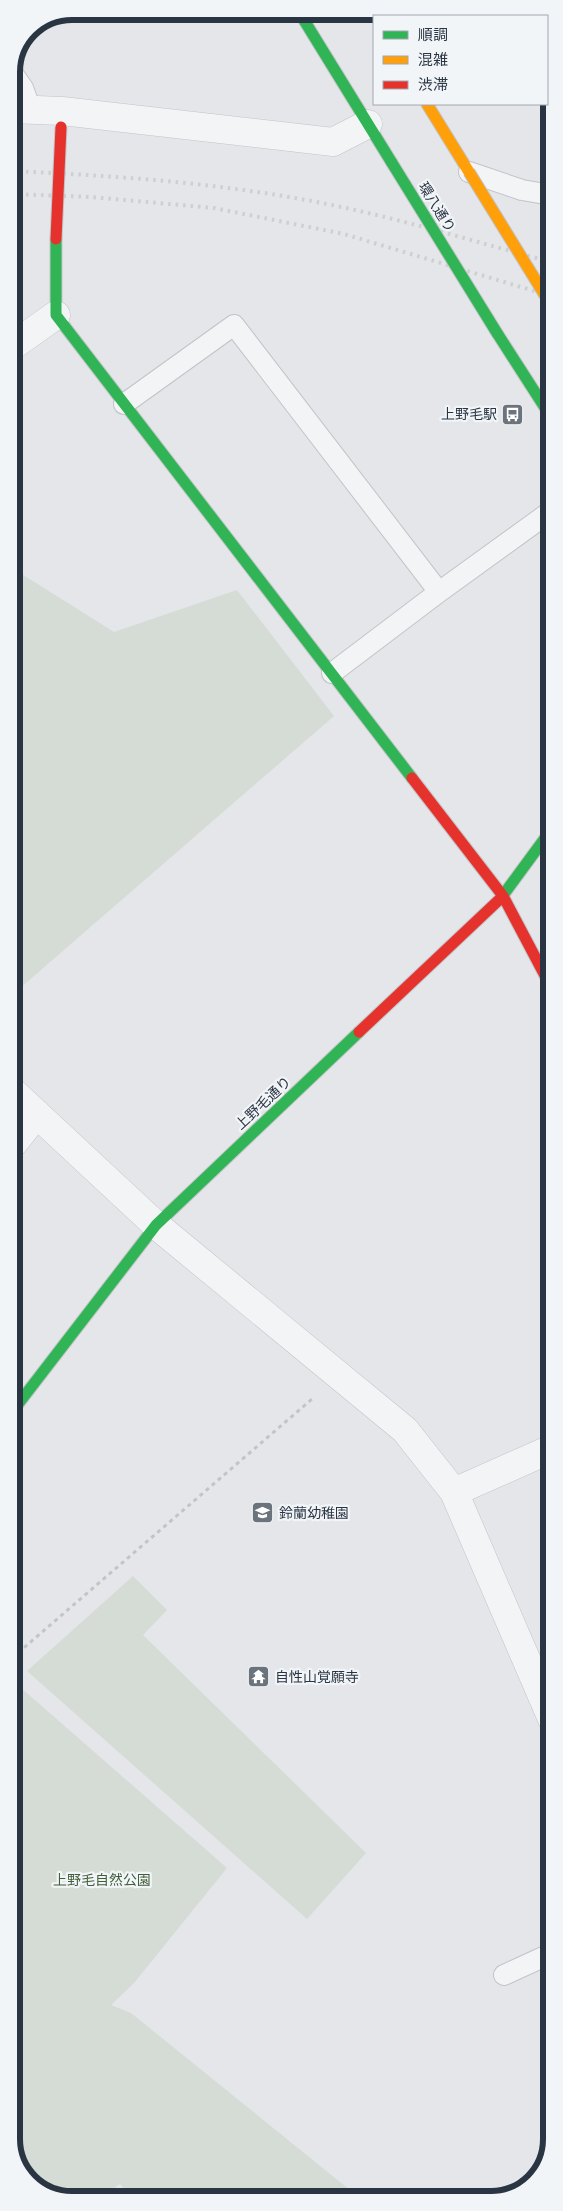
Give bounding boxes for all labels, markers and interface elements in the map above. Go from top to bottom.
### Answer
legend [373,15,548,105]
text: 順調 [418,26,448,44]
text: 混雑 [418,51,448,69]
text: 渋滞 [418,76,448,94]
street label: 環八通り [415,179,459,235]
bus stop icon: 上野毛駅 [501,402,525,426]
place label: 上野毛駅 [441,406,497,422]
street label: 上野毛通り [232,1073,294,1133]
school or university icon: 鈴蘭幼稚園 [251,1501,275,1525]
place label: 鈴蘭幼稚園 [279,1505,349,1521]
temple icon: 自性山覚願寺 [247,1665,271,1689]
place label: 自性山覚願寺 [275,1669,359,1685]
park label: 上野毛自然公園 [53,1872,151,1888]

